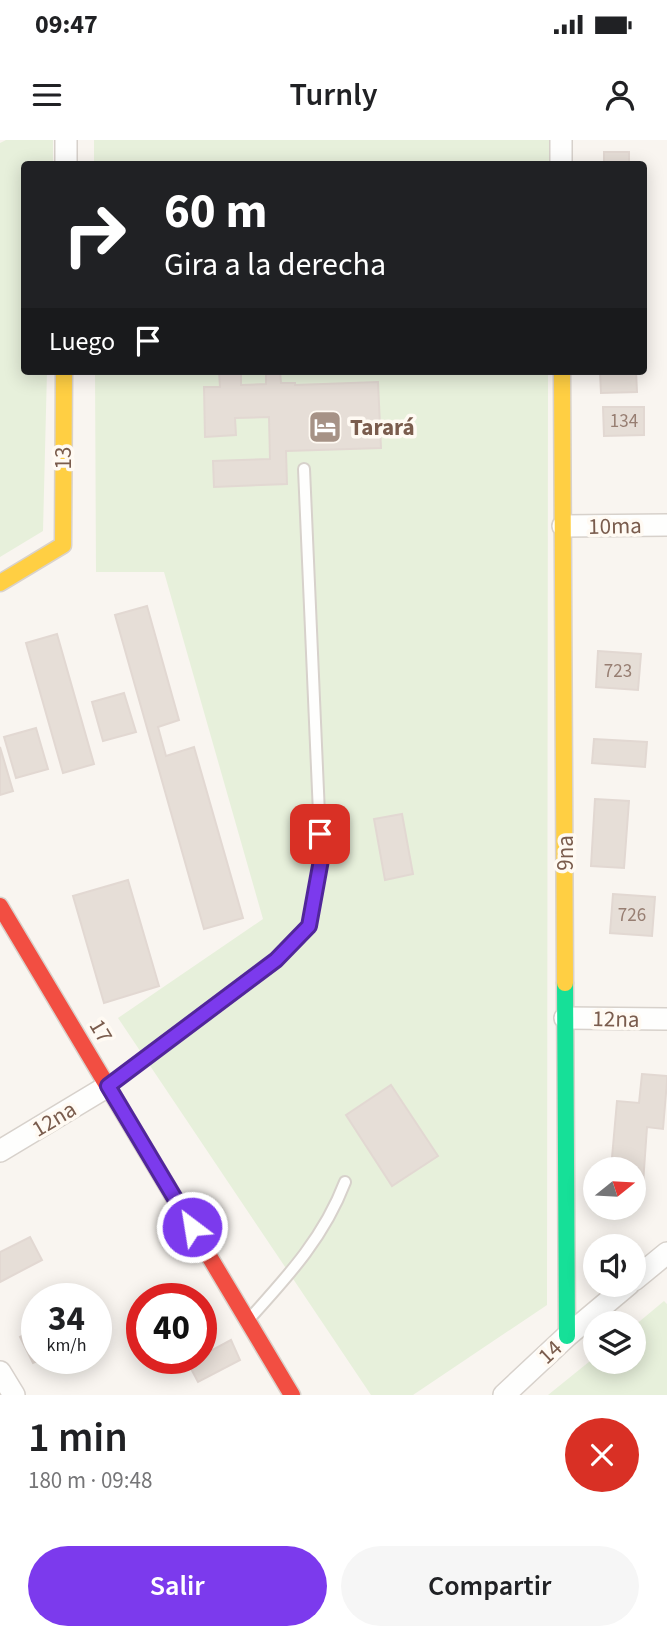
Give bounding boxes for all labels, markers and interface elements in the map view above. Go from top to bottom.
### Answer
text: 09:47 [35,6,98,43]
text: Turnly [289,72,378,118]
icon: menu [28,76,66,114]
icon: person [601,76,639,114]
text: 60 m [164,177,268,247]
icon: right [49,189,140,280]
text: Gira a la derecha [164,242,386,288]
icon: arrive [129,322,167,360]
text: Luego [49,323,115,360]
hotel icon: Tarará [306,408,344,446]
house number: 134 [610,408,638,435]
place label: Tarará [350,411,415,444]
street label: 13 [47,447,80,469]
street label: 10ma [588,509,642,543]
house number: 723 [604,658,632,685]
pin [290,804,350,864]
icon: arrive [301,815,339,853]
street label: 9na [549,835,582,871]
house number: 726 [618,902,646,929]
street label: 12na [592,1002,640,1036]
street label: 17 [81,1013,121,1049]
street label: 12na [25,1093,83,1145]
north arrow [583,1157,646,1220]
map controls [583,1157,646,1374]
position arrow [155,1190,229,1264]
button: sound [583,1234,646,1297]
speed limit sign: 40 [126,1283,217,1374]
text: 34 [48,1294,85,1344]
button: layers [583,1311,646,1374]
street label: 14 [530,1332,570,1372]
text: km/h [47,1333,86,1358]
text: 1 min [28,1408,128,1468]
button: close [565,1418,639,1492]
text: 180 m · 09:48 [28,1464,152,1497]
button: Salir [28,1546,327,1626]
button: Compartir [341,1546,639,1626]

